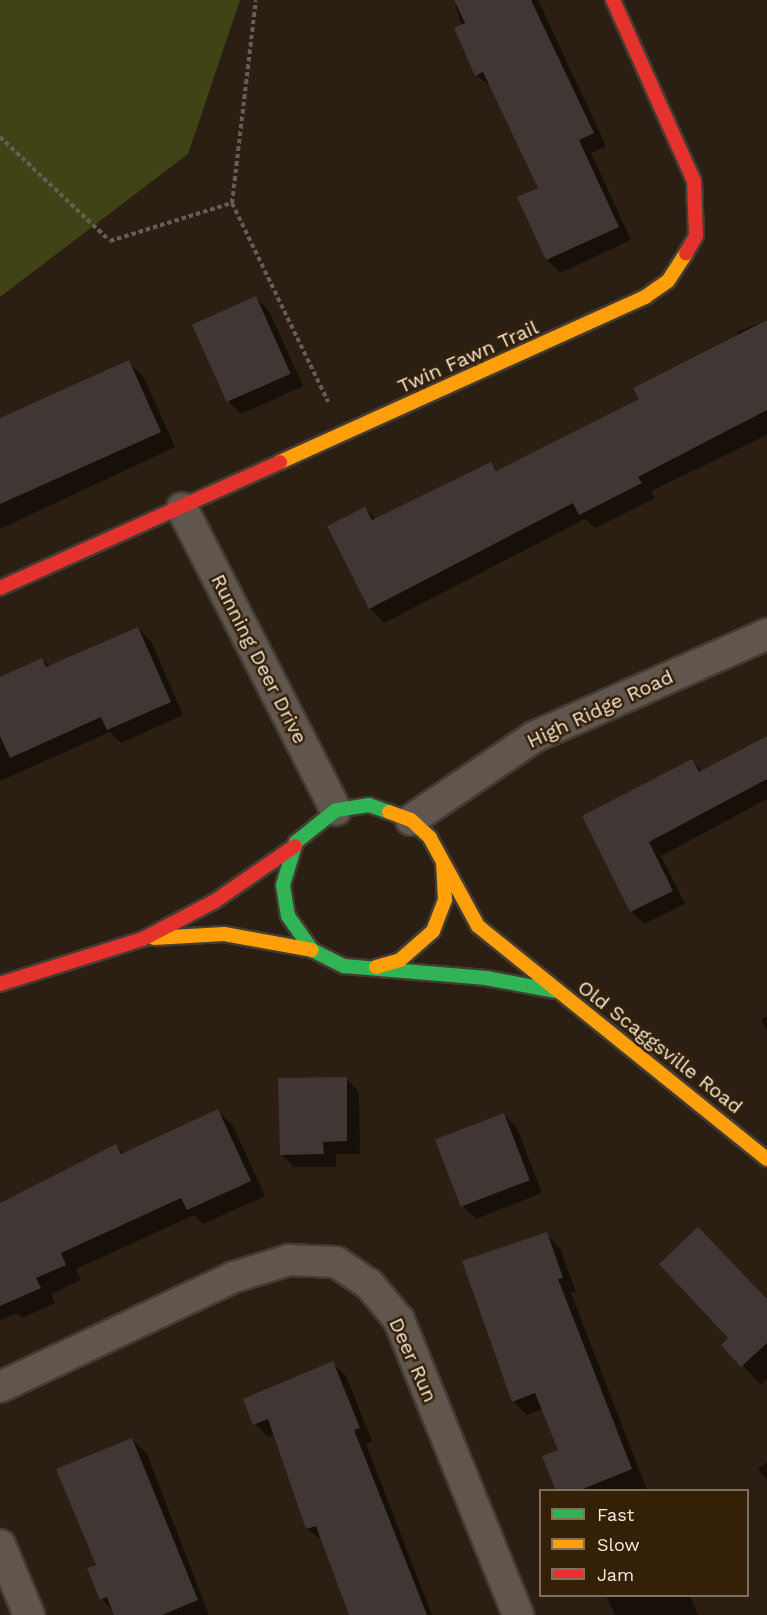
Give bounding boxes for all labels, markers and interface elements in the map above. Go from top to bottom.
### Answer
street label: Twin Fawn Trail [394,315,542,399]
street label: Running Deer Drive [206,570,312,748]
street label: High Ridge Road [523,665,677,753]
street label: Old Scaggsville Road [573,975,747,1119]
street label: Deer Run [384,1314,442,1406]
legend [539,1489,749,1597]
text: Fast [597,1504,634,1525]
text: Slow [597,1534,640,1555]
text: Jam [597,1564,634,1585]

